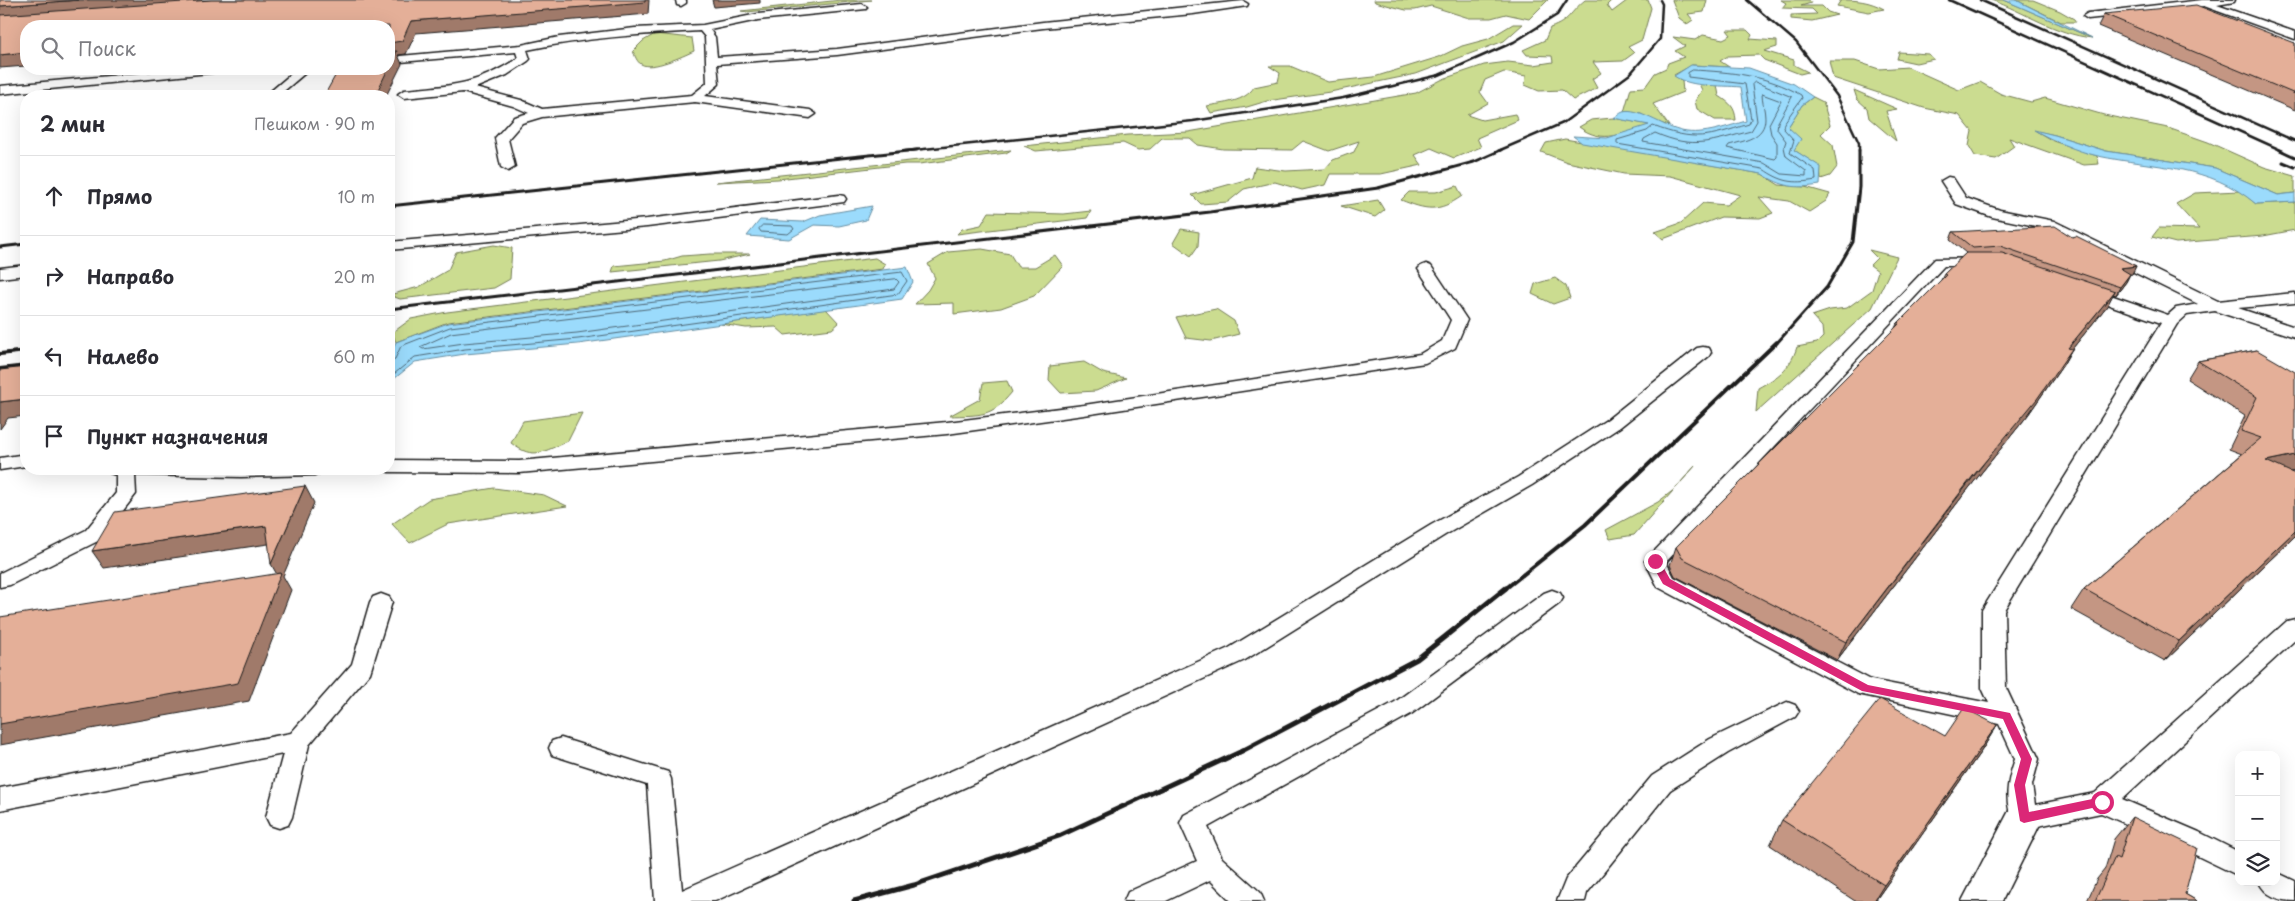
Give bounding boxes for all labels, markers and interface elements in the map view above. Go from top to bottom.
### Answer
search box [20,20,395,75]
icon: search [38,34,66,62]
text: Поиск [78,34,136,62]
text: 2 мин [40,107,105,139]
text: Пешком · 90 m [254,111,375,135]
icon: ahead [40,182,68,210]
text: Прямо [87,182,152,210]
text: 10 m [338,184,375,208]
icon: right [40,262,68,290]
text: Направо [87,262,174,290]
text: 20 m [334,264,375,288]
icon: left [40,342,68,370]
text: Налево [87,342,159,370]
text: 60 m [333,344,375,368]
icon: arrive [40,422,68,450]
text: Пункт назначения [87,422,268,450]
route end [1644,550,1667,573]
map controls [2235,751,2280,886]
button: + [2235,751,2280,796]
route start [2091,791,2114,814]
button: − [2235,796,2280,841]
button: layers [2235,841,2280,886]

